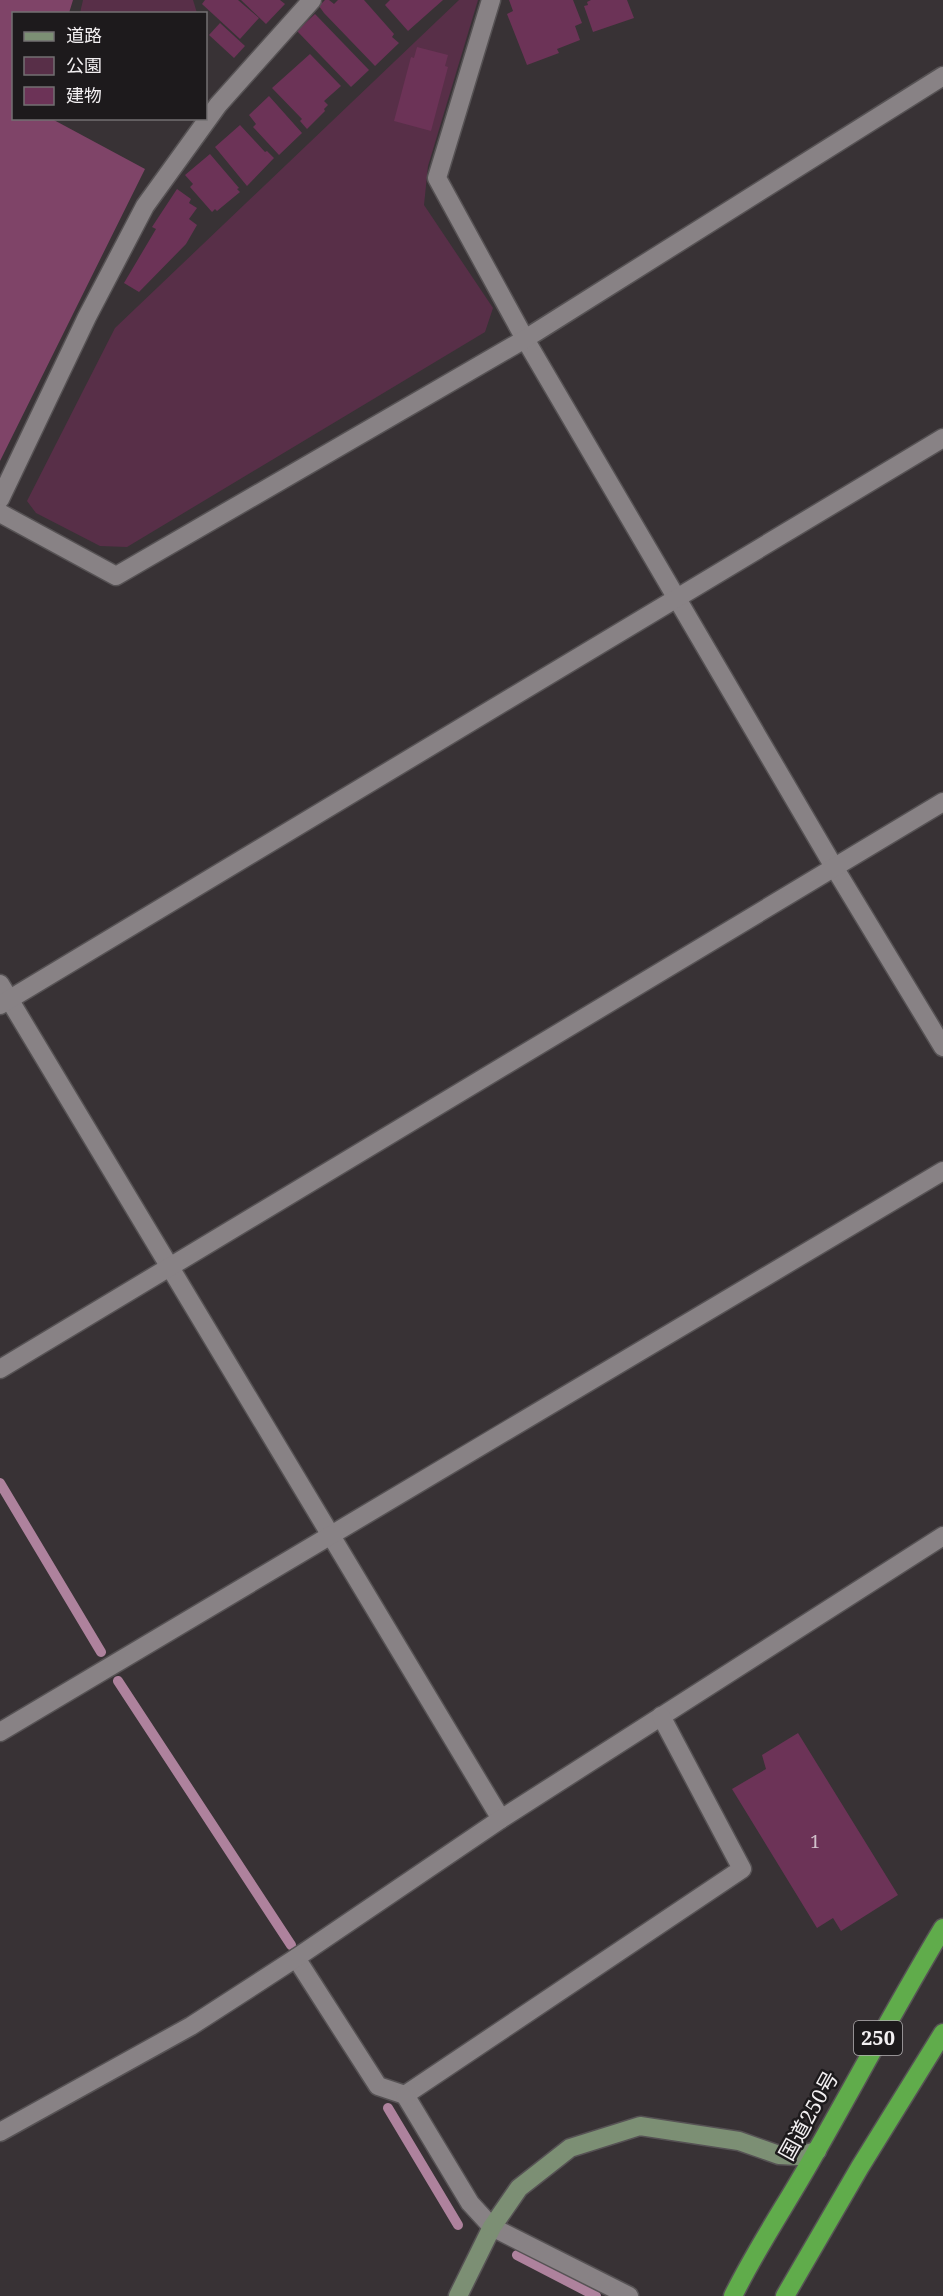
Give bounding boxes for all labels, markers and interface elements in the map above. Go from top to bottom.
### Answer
legend [12,12,207,120]
text: 道路 [66,23,102,47]
text: 公園 [66,53,102,77]
text: 建物 [66,83,102,107]
house number: 1 [810,1829,820,1853]
road number: 250 [854,2021,902,2055]
street label: 国道250号 [772,2066,844,2165]

